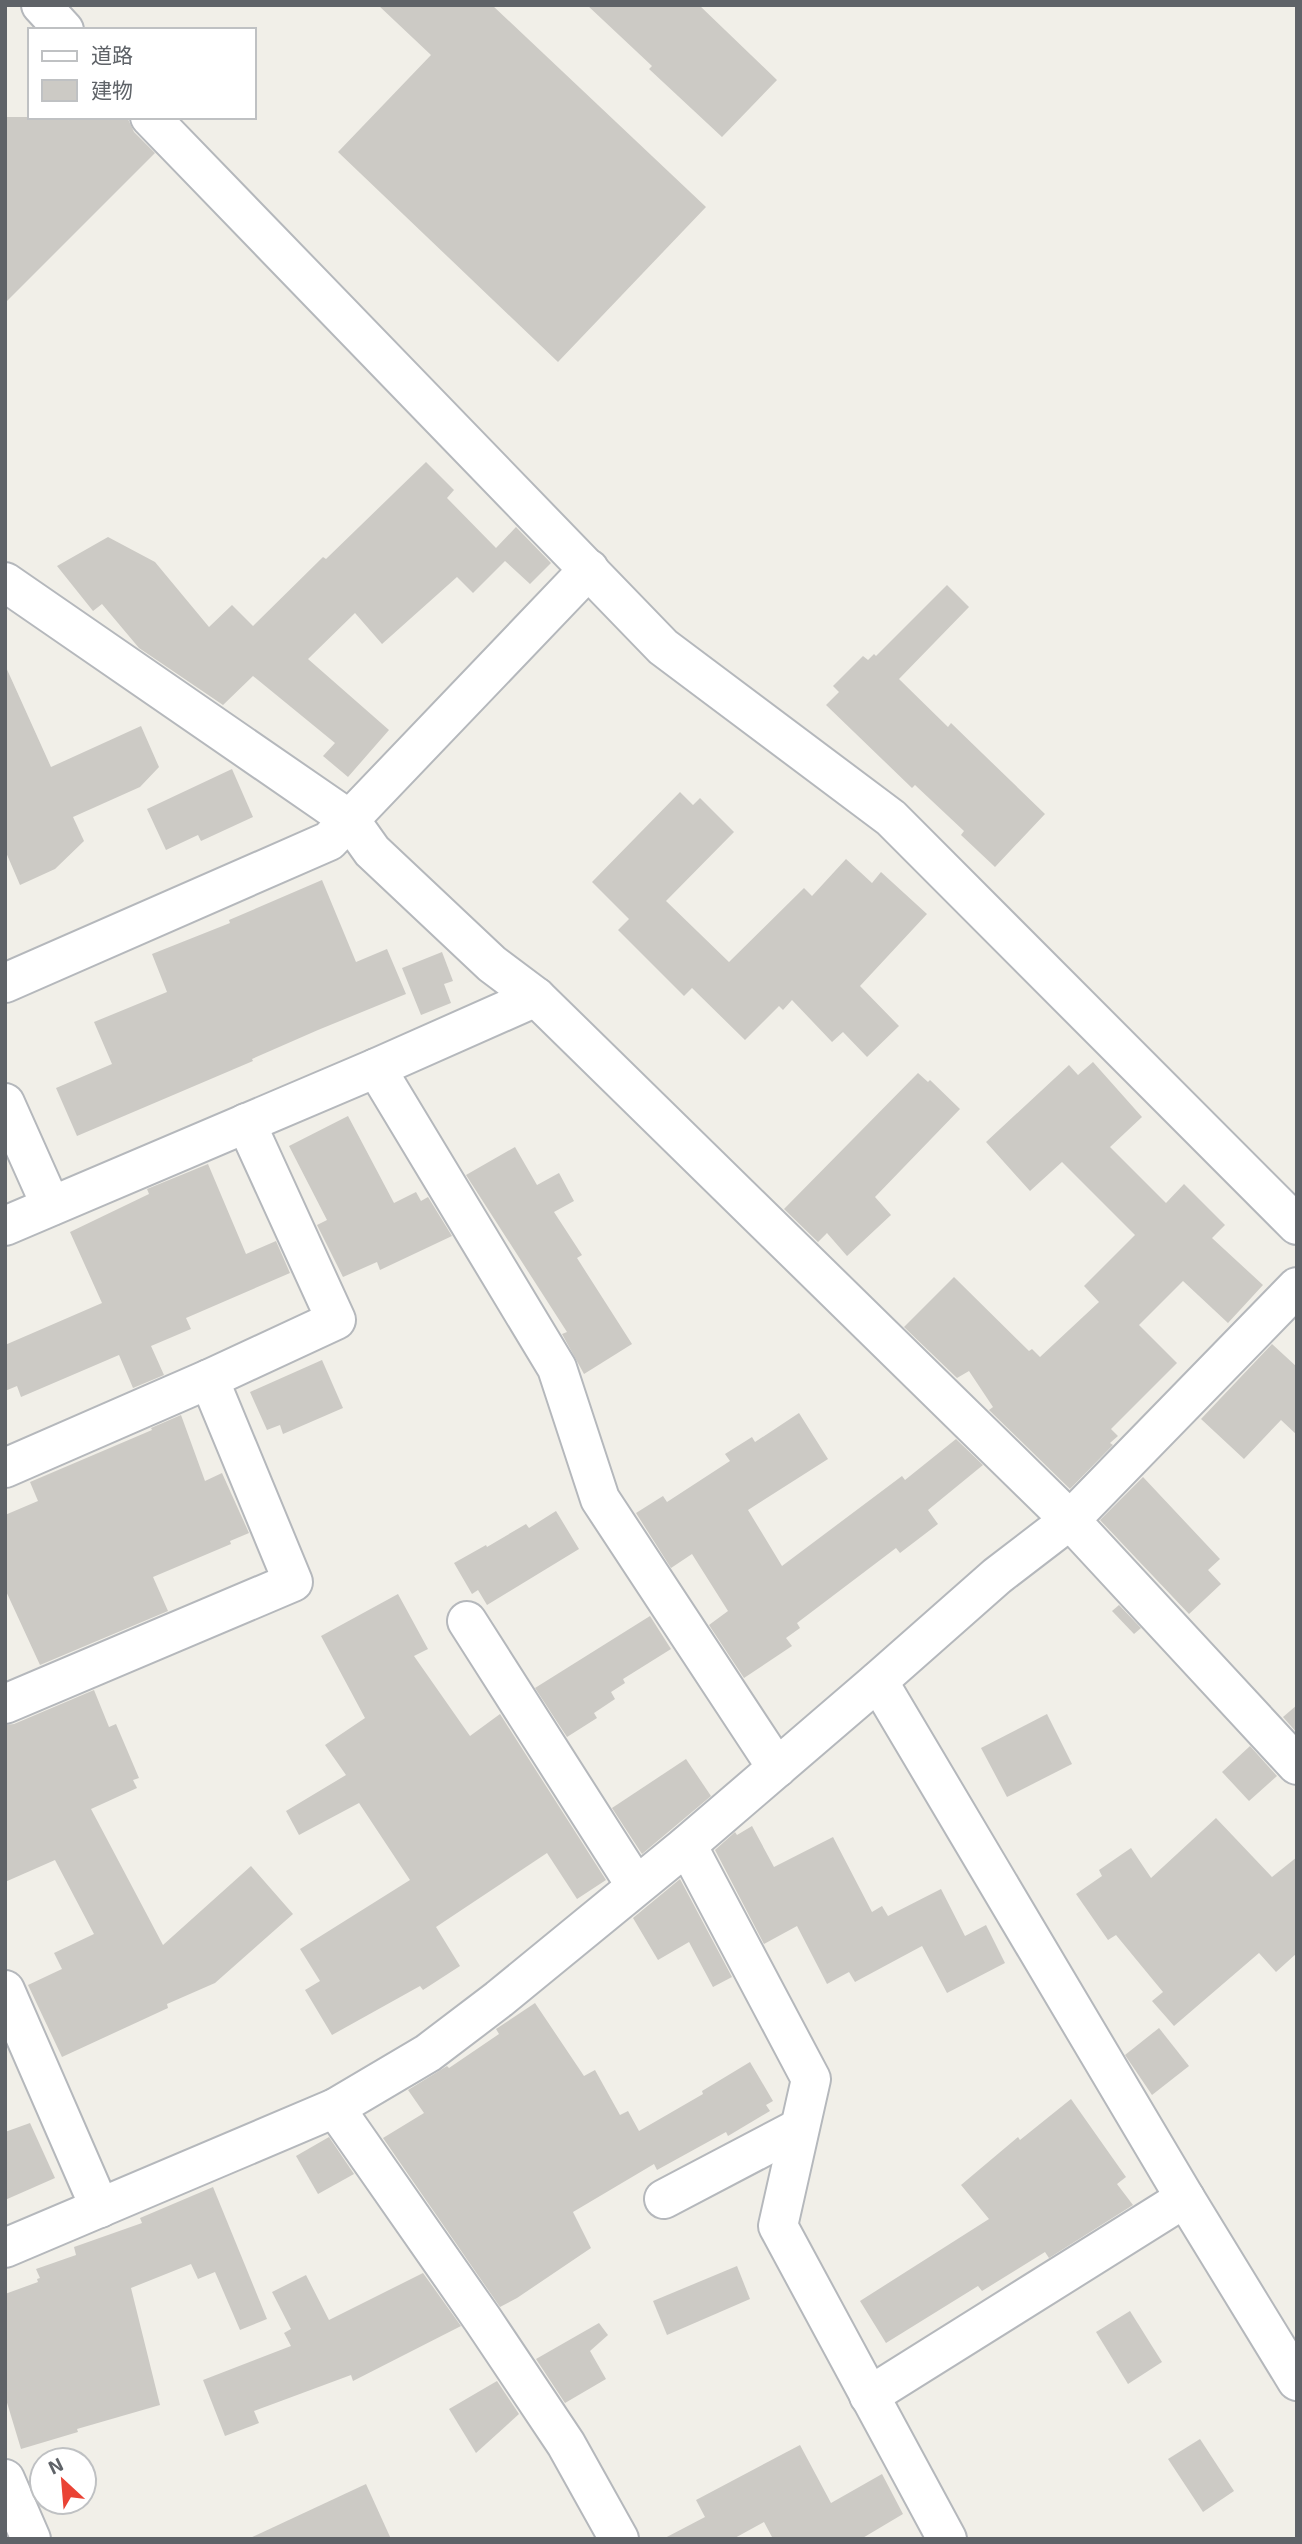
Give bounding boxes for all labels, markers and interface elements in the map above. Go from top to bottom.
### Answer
legend [28,28,256,119]
text: 道路 [91,42,133,67]
text: 建物 [91,77,133,102]
north arrow [28,2446,98,2516]
text: N [44,2452,67,2479]

